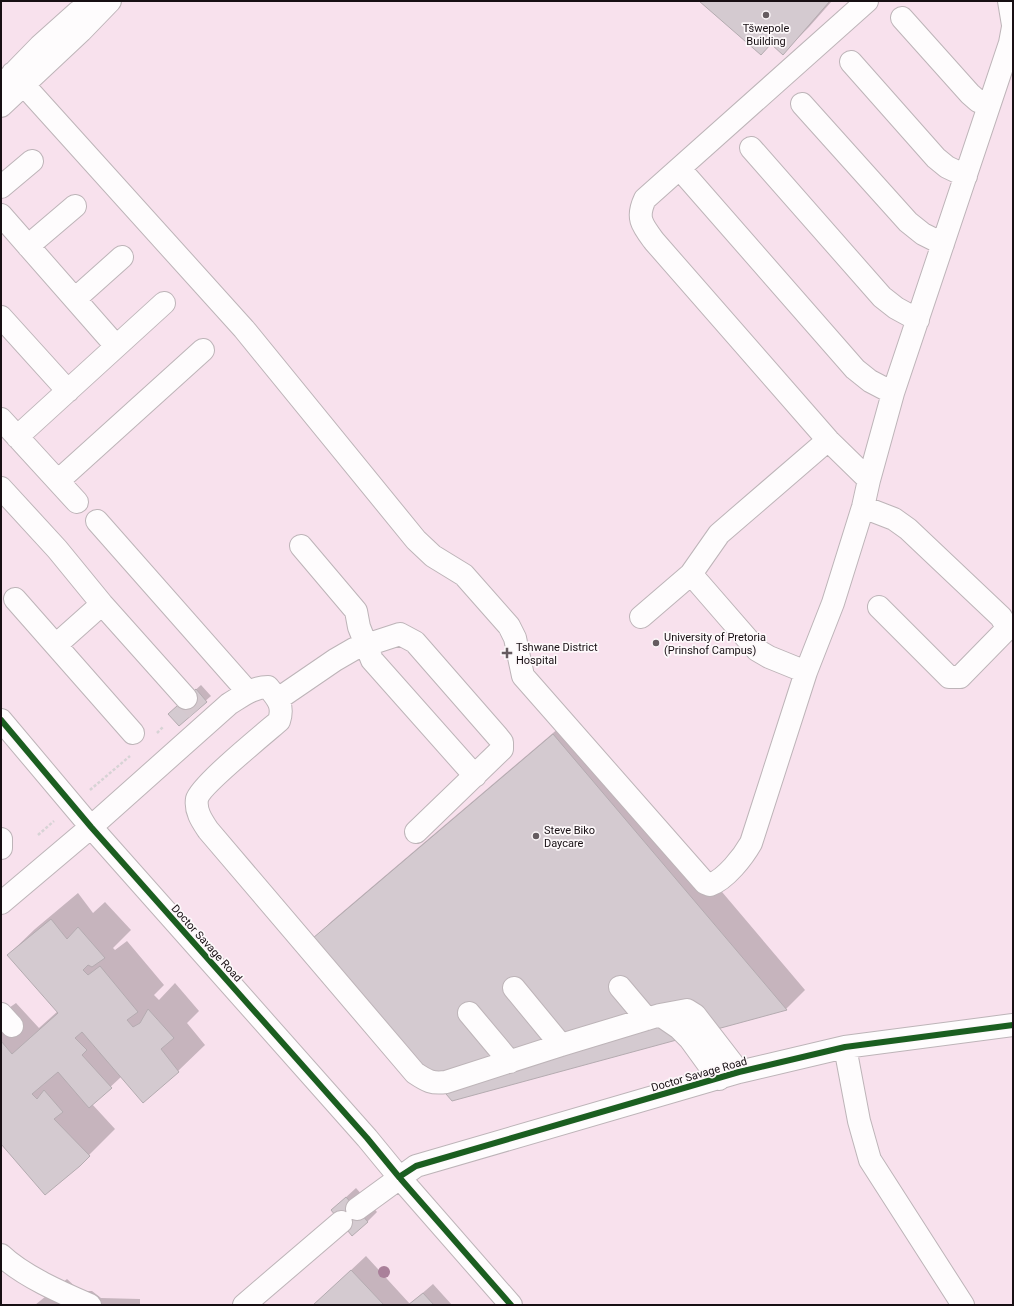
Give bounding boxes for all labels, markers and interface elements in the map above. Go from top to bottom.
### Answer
marker: Tšwepole Building [761,10,771,20]
place label: Tšwepole Building [743,22,789,48]
place label: University of Pretoria (Prinshof Campus) [664,631,766,657]
marker: University of Pretoria (Prinshof Campus) [651,638,661,648]
place label: Tshwane District Hospital [516,641,598,667]
marker: Tshwane District Hospital [501,647,513,659]
place label: Steve Biko Daycare [544,824,595,850]
marker: Steve Biko Daycare [531,831,541,841]
street label: Doctor Savage Road [169,902,245,985]
street label: Doctor Savage Road [650,1055,749,1094]

